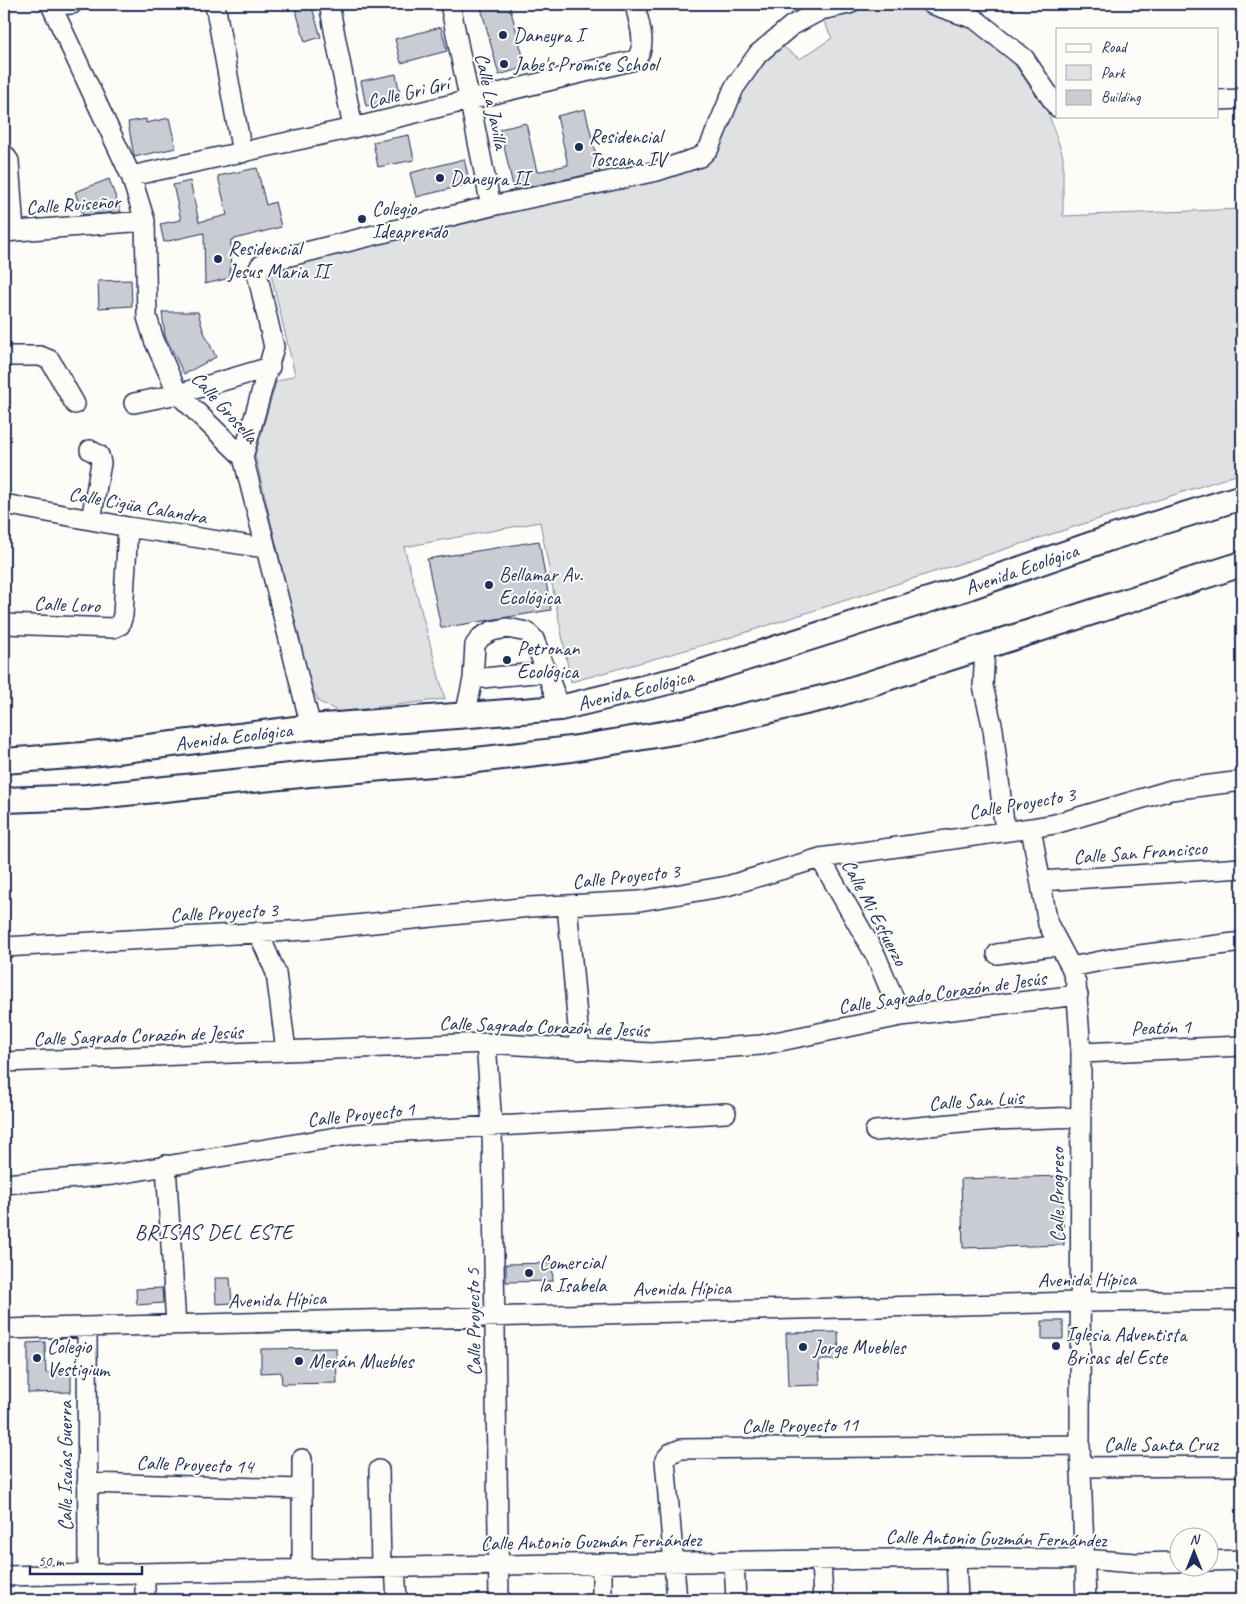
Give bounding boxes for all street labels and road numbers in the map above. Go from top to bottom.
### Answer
street label: Calle La Javilla [469,51,514,153]
street label: Calle Gri Grí [365,70,455,114]
street label: Calle Ruiseñor [25,189,123,220]
street label: Calle Grosella [186,366,265,450]
street label: Calle Cigüa Calandra [67,481,210,530]
street label: Avenida Ecológica [962,537,1083,600]
street label: Calle Loro [34,591,101,618]
street label: Avenida Ecológica [575,663,698,716]
street label: Avenida Ecológica [174,717,296,757]
street label: Calle Proyecto 3 [967,781,1079,825]
street label: Calle San Francisco [1072,835,1209,870]
street label: Calle Mi Esfuerzo [836,855,913,971]
street label: Calle Proyecto 3 [571,858,683,895]
street label: Calle Proyecto 3 [170,897,281,928]
street label: Calle Sagrado Corazón de Jesús [837,965,1050,1019]
street label: Calle Sagrado Corazón de Jesús [439,1010,651,1043]
street label: Peatón 1 [1131,1014,1192,1041]
street label: Calle Sagrado Corazón de Jesús [33,1019,245,1052]
street label: Calle San Luis [928,1085,1026,1116]
street label: Calle Proyecto 1 [306,1096,417,1133]
street label: Calle Progreso [1045,1146,1070,1242]
street label: Avenida Hípica [1038,1266,1138,1293]
street label: Calle Proyecto 5 [460,1267,487,1376]
street label: Avenida Hípica [633,1275,733,1302]
street label: Avenida Hípica [228,1285,328,1314]
street label: Calle Isaías Guerra [53,1400,78,1531]
street label: Calle Proyecto 11 [741,1412,860,1439]
street label: Calle Santa Cruz [1104,1432,1220,1457]
street label: Calle Proyecto 14 [136,1450,256,1479]
street label: Calle Antonio Guzmán Fernández [885,1524,1108,1553]
street label: Calle Antonio Guzmán Fernández [480,1527,703,1556]

